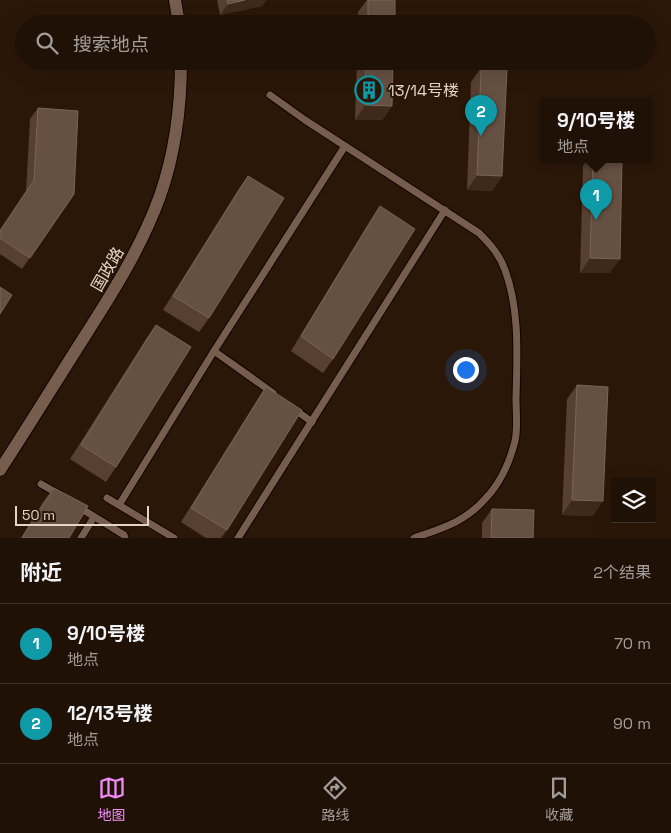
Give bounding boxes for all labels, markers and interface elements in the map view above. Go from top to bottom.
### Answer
search box [15,15,656,70]
icon: search [33,29,61,57]
text: 搜索地点 [73,32,149,57]
building icon: 13/14号楼 [354,75,384,105]
place label: 13/14号楼 [388,80,459,101]
pin: 2 [465,95,497,136]
popup [540,98,652,163]
text: 9/10号楼 [557,108,635,133]
text: 地点 [557,136,589,157]
pin: 1 [580,179,612,220]
street label: 国政路 [86,243,129,295]
your location [453,357,479,383]
map controls [611,478,656,523]
button: layers [611,478,656,523]
scale bar [15,503,149,526]
text: 50 m [22,506,55,524]
text: 附近 [20,559,62,586]
text: 2个结果 [593,562,651,583]
text: 9/10号楼 [67,621,145,646]
text: 1 [32,633,40,654]
text: 70 m [614,633,651,654]
text: 地点 [67,649,99,670]
text: 12/13号楼 [67,701,152,726]
text: 2 [31,713,41,734]
text: 90 m [613,713,651,734]
text: 地点 [67,729,99,750]
tab: 地图 [98,774,126,824]
tab: 路线 [321,774,349,824]
tab: 收藏 [545,774,573,824]

